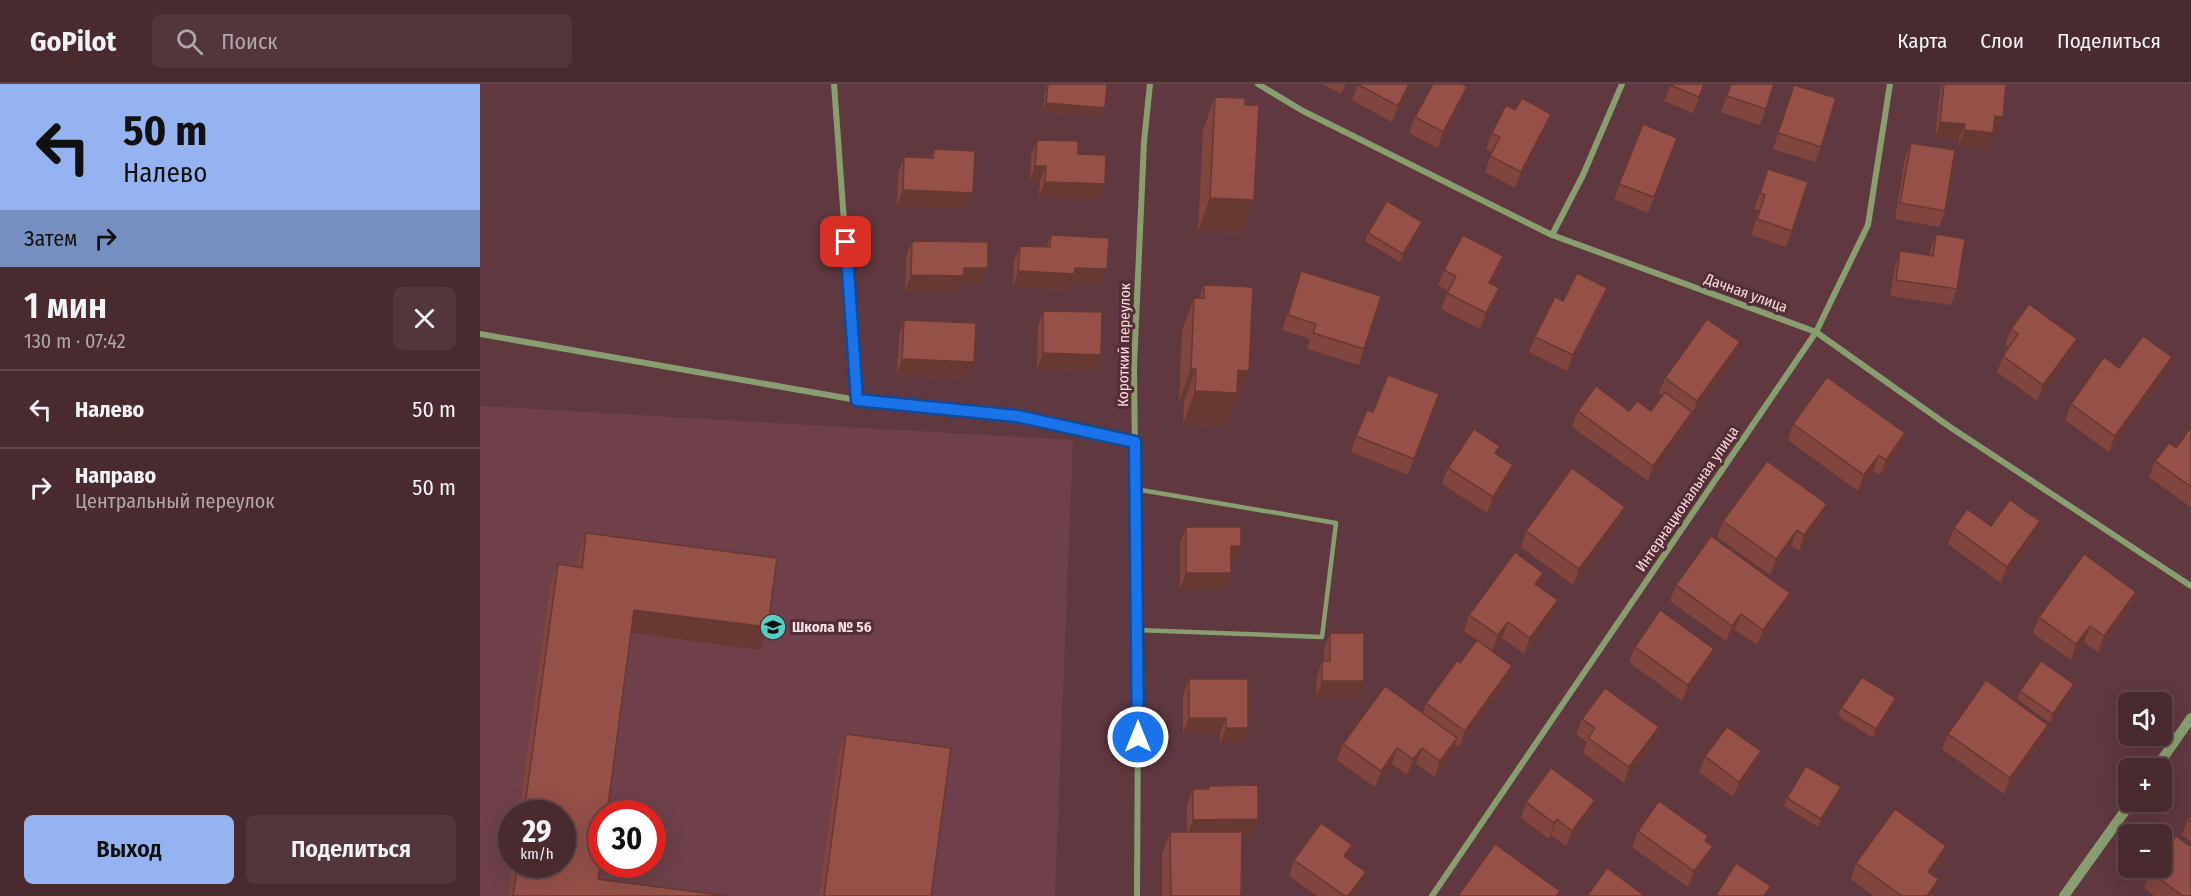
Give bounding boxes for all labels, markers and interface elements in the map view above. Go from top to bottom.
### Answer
search box [152,14,572,68]
text: GoPilot [30,25,116,58]
icon: search [173,25,206,58]
text: Поиск [221,28,278,55]
text: Карта [1897,28,1947,54]
text: Слои [1980,28,2024,54]
text: Поделиться [2057,28,2161,54]
text: 50 m [123,106,207,156]
icon: left [24,108,102,186]
text: Налево [123,157,207,189]
pin [820,216,871,267]
icon: right [89,222,122,255]
text: Затем [24,225,77,252]
icon: arrive [829,225,862,258]
street label: Дачная улица [1701,269,1790,316]
street label: Короткий переулок [1114,283,1134,407]
text: 1 мин [24,284,107,328]
button: close [393,287,456,350]
text: 130 m · 07:42 [24,329,126,353]
icon: left [24,393,57,426]
text: Налево [75,396,144,423]
text: 50 m [412,396,456,423]
street label: Интернациональная улица [1632,423,1742,575]
text: Направо [75,462,156,489]
icon: right [24,471,57,504]
text: 50 m [412,474,456,501]
text: Центральный переулок [75,489,275,513]
school or university icon: Школа № 56 [758,612,788,642]
place label: Школа № 56 [792,618,872,636]
map controls [2118,692,2172,878]
button: sound [2118,692,2172,746]
position arrow [1106,705,1170,769]
button: + [2118,758,2172,812]
speed limit sign: 30 [588,800,666,878]
text: 29 [522,814,552,850]
button: Выход [24,815,234,884]
button: Поделиться [246,815,456,884]
button: − [2118,824,2172,878]
text: km/h [520,845,554,863]

